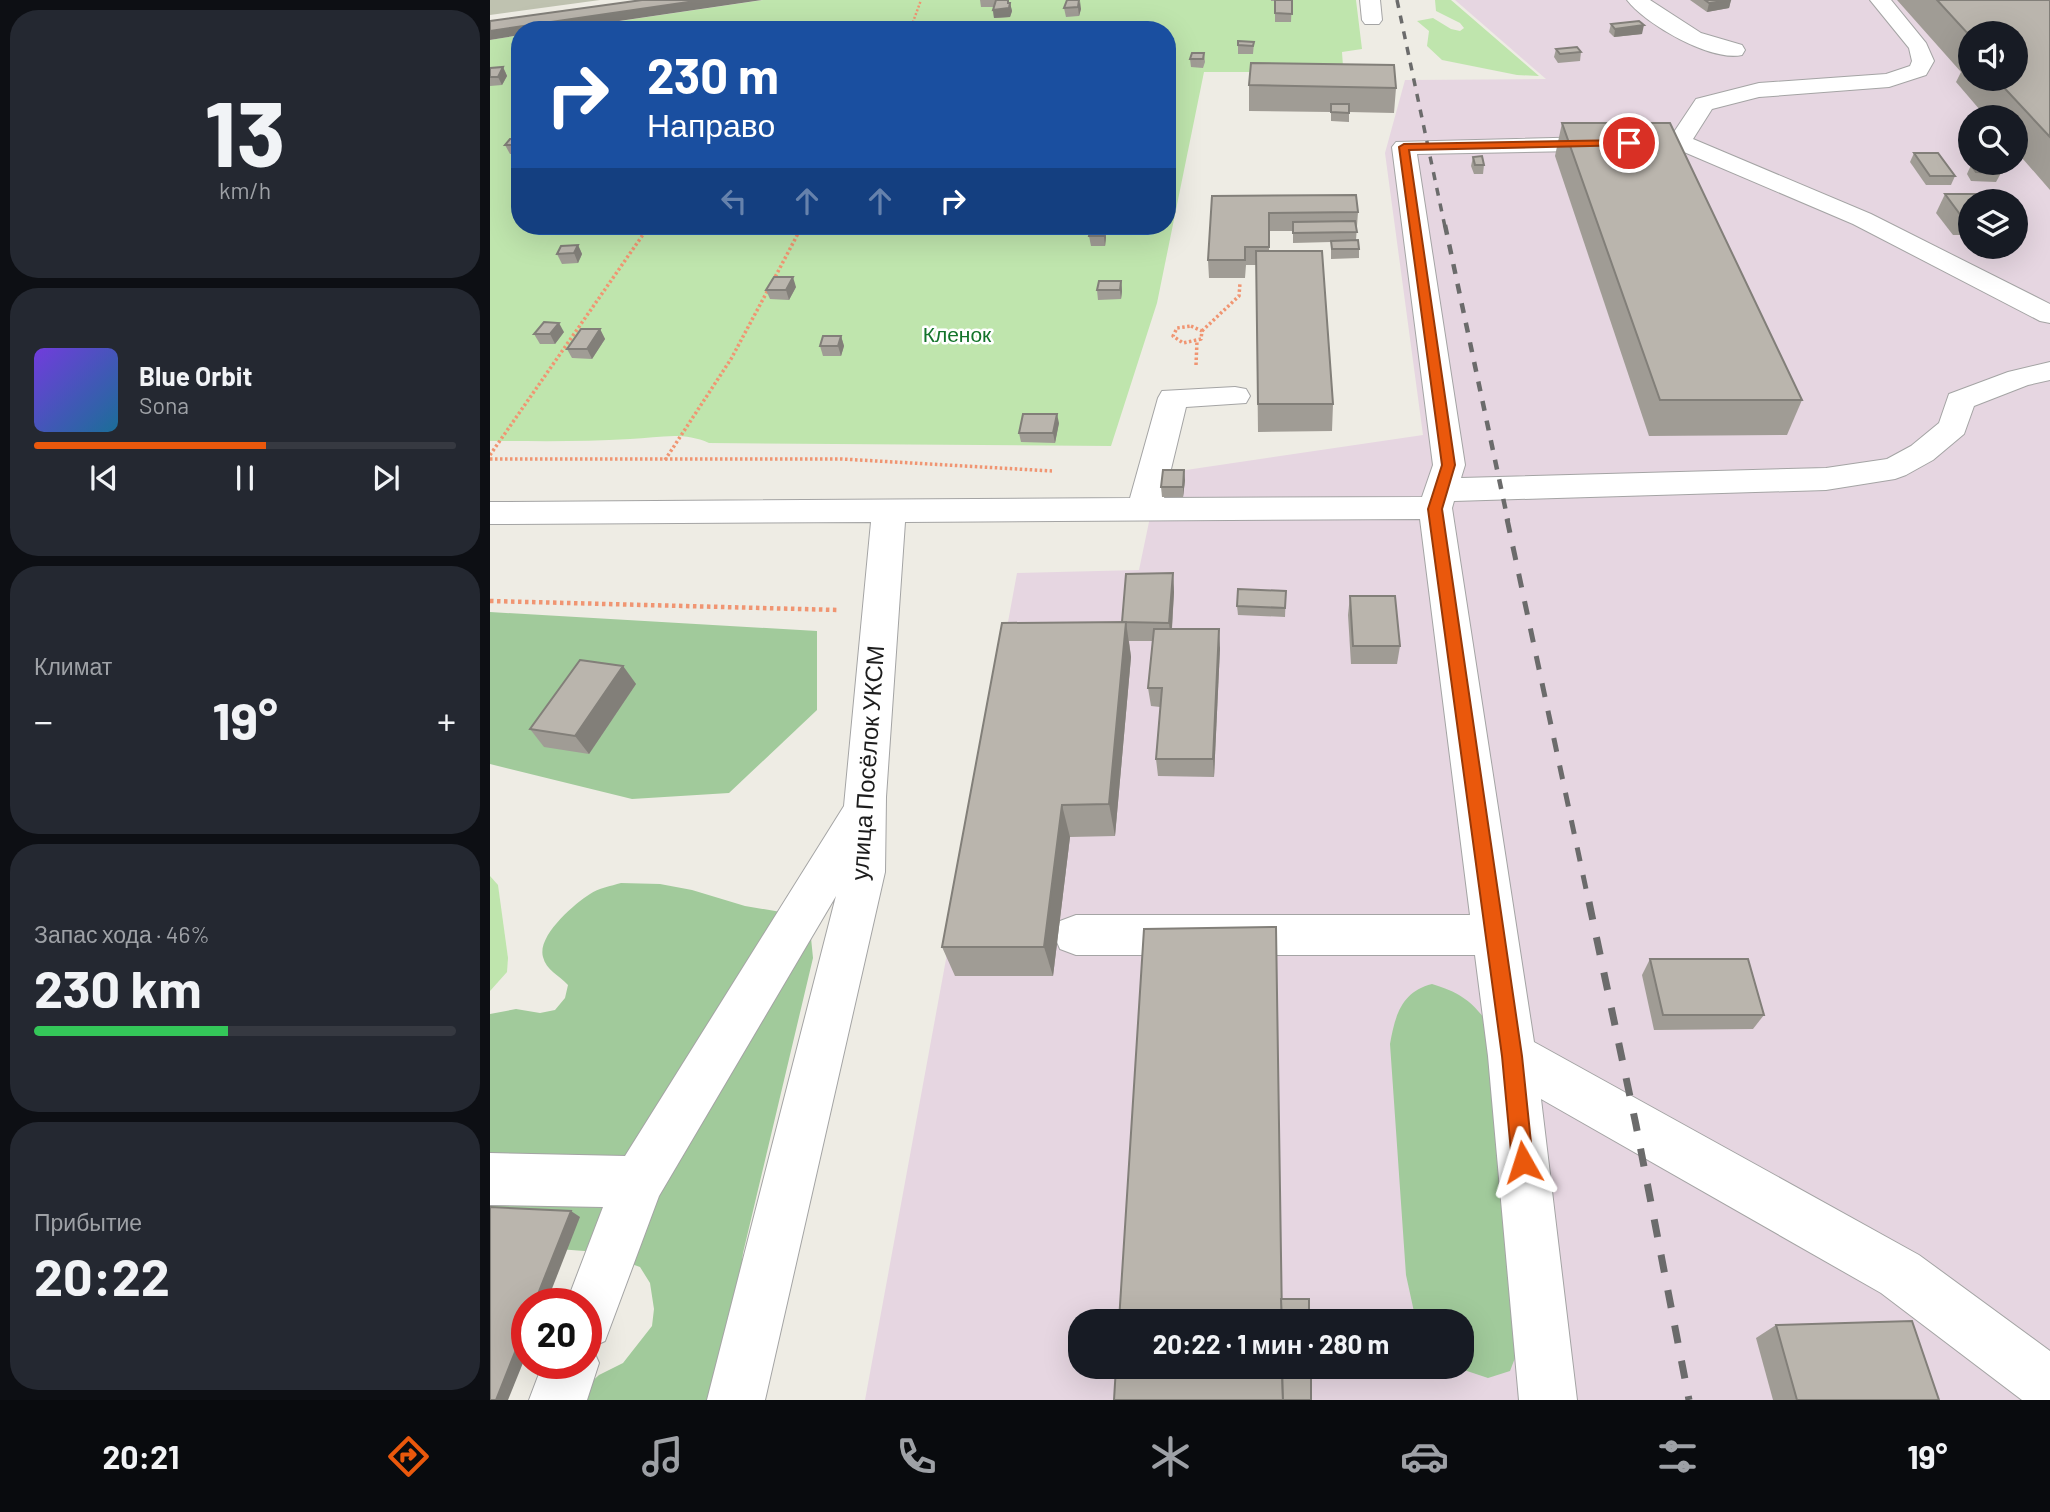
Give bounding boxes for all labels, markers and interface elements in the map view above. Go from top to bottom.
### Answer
map controls [1958,21,2028,259]
button: sound [1958,21,2028,91]
text: 230 m [647,45,779,104]
icon: right [532,49,623,140]
text: 13 [204,76,286,185]
text: Направо [647,105,775,143]
button: search [1958,105,2028,175]
pin [1599,113,1659,173]
icon: arrive [1610,124,1648,162]
text: km/h [219,176,271,204]
icon: left [715,182,753,220]
icon: ahead [788,182,826,220]
icon: ahead [861,182,899,220]
icon: right [934,182,972,220]
button: layers [1958,189,2028,259]
park label: Кленок [923,321,992,346]
text: Blue Orbit [139,360,252,391]
text: Sona [139,391,189,419]
icon: previous [85,459,123,497]
icon: pause [226,459,264,497]
icon: next [367,459,405,497]
street label: улица Посёлок УКСМ [844,644,889,881]
text: Климат [34,652,112,680]
text: 19° [212,688,278,750]
text: − [34,697,53,743]
text: + [437,697,456,743]
text: Запас хода · 46% [34,920,210,948]
text: 230 km [34,956,202,1018]
position arrow [1486,1125,1560,1199]
text: Прибытие [34,1208,142,1236]
text: 20:22 [34,1244,170,1306]
speed limit sign: 20 [511,1288,602,1379]
text: 20:22 · 1 мин · 280 m [1153,1328,1389,1359]
icon: directions [384,1432,433,1481]
icon: music [638,1432,687,1481]
icon: phone [892,1432,941,1481]
icon: climate [1146,1432,1195,1481]
icon: car [1400,1432,1449,1481]
icon: filters [1653,1432,1702,1481]
text: 20:21 [102,1437,179,1475]
text: 19° [1907,1437,1948,1475]

